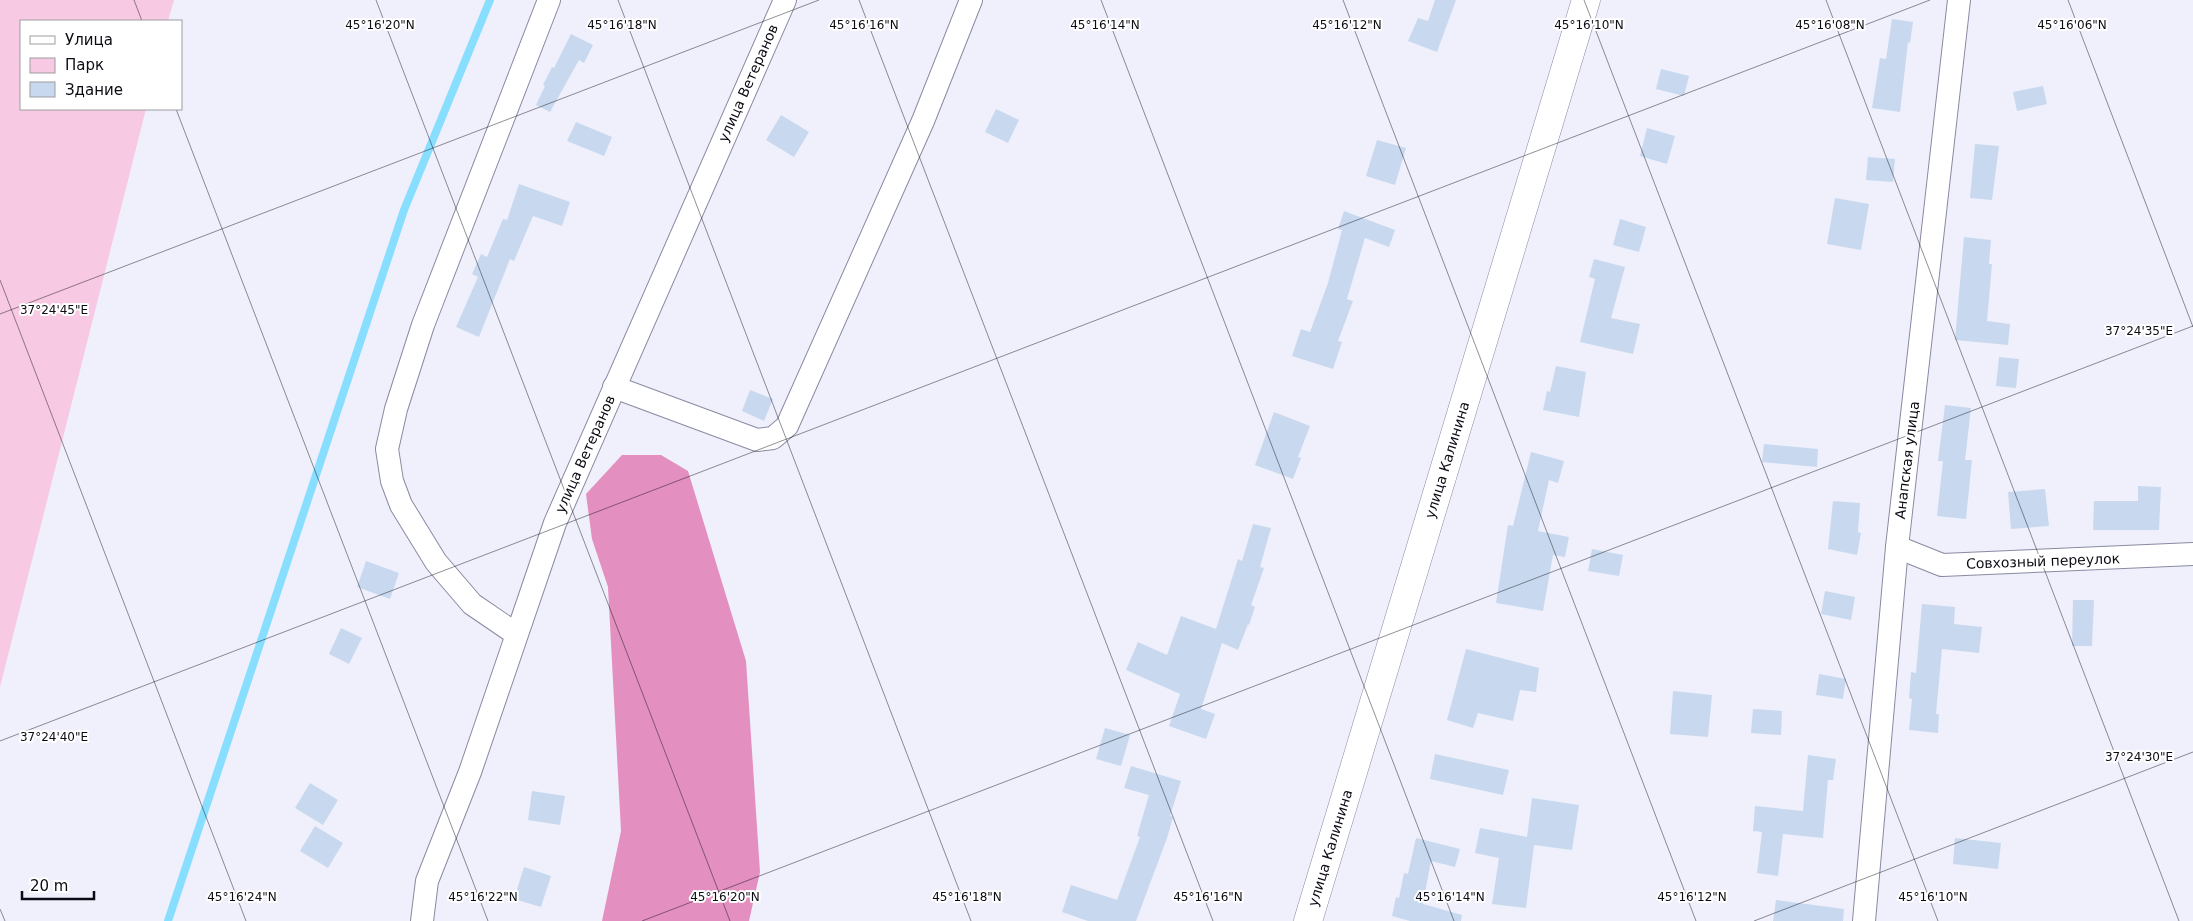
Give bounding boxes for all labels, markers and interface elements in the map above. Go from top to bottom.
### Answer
text: 45°16'20"N [345,18,415,32]
text: 45°16'18"N [587,18,657,32]
text: 45°16'16"N [829,18,899,32]
text: 45°16'14"N [1070,18,1140,32]
text: 45°16'12"N [1312,18,1382,32]
text: 45°16'10"N [1554,18,1624,32]
text: 45°16'08"N [1795,18,1865,32]
text: 45°16'06"N [2037,18,2107,32]
legend [20,20,182,110]
street label: улица Ветеранов [715,22,781,144]
text: Улица [65,31,113,49]
text: Парк [65,56,104,74]
text: Здание [65,81,123,99]
text: 37°24'45"E [20,303,88,317]
text: 37°24'35"E [2105,324,2173,338]
street label: улица Ветеранов [552,393,618,515]
street label: улица Калинина [1422,400,1472,520]
street label: Анапская улица [1892,400,1922,520]
street label: Совхозный переулок [1966,550,2120,572]
text: 37°24'40"E [20,730,88,744]
text: 37°24'30"E [2105,750,2173,764]
street label: улица Калинина [1305,788,1355,908]
scale bar [22,868,95,900]
text: 20 m [30,877,68,895]
text: 45°16'24"N [207,890,277,904]
text: 45°16'22"N [448,890,518,904]
text: 45°16'20"N [690,890,760,904]
text: 45°16'18"N [932,890,1002,904]
text: 45°16'16"N [1173,890,1243,904]
text: 45°16'14"N [1415,890,1485,904]
text: 45°16'12"N [1657,890,1727,904]
text: 45°16'10"N [1898,890,1968,904]

